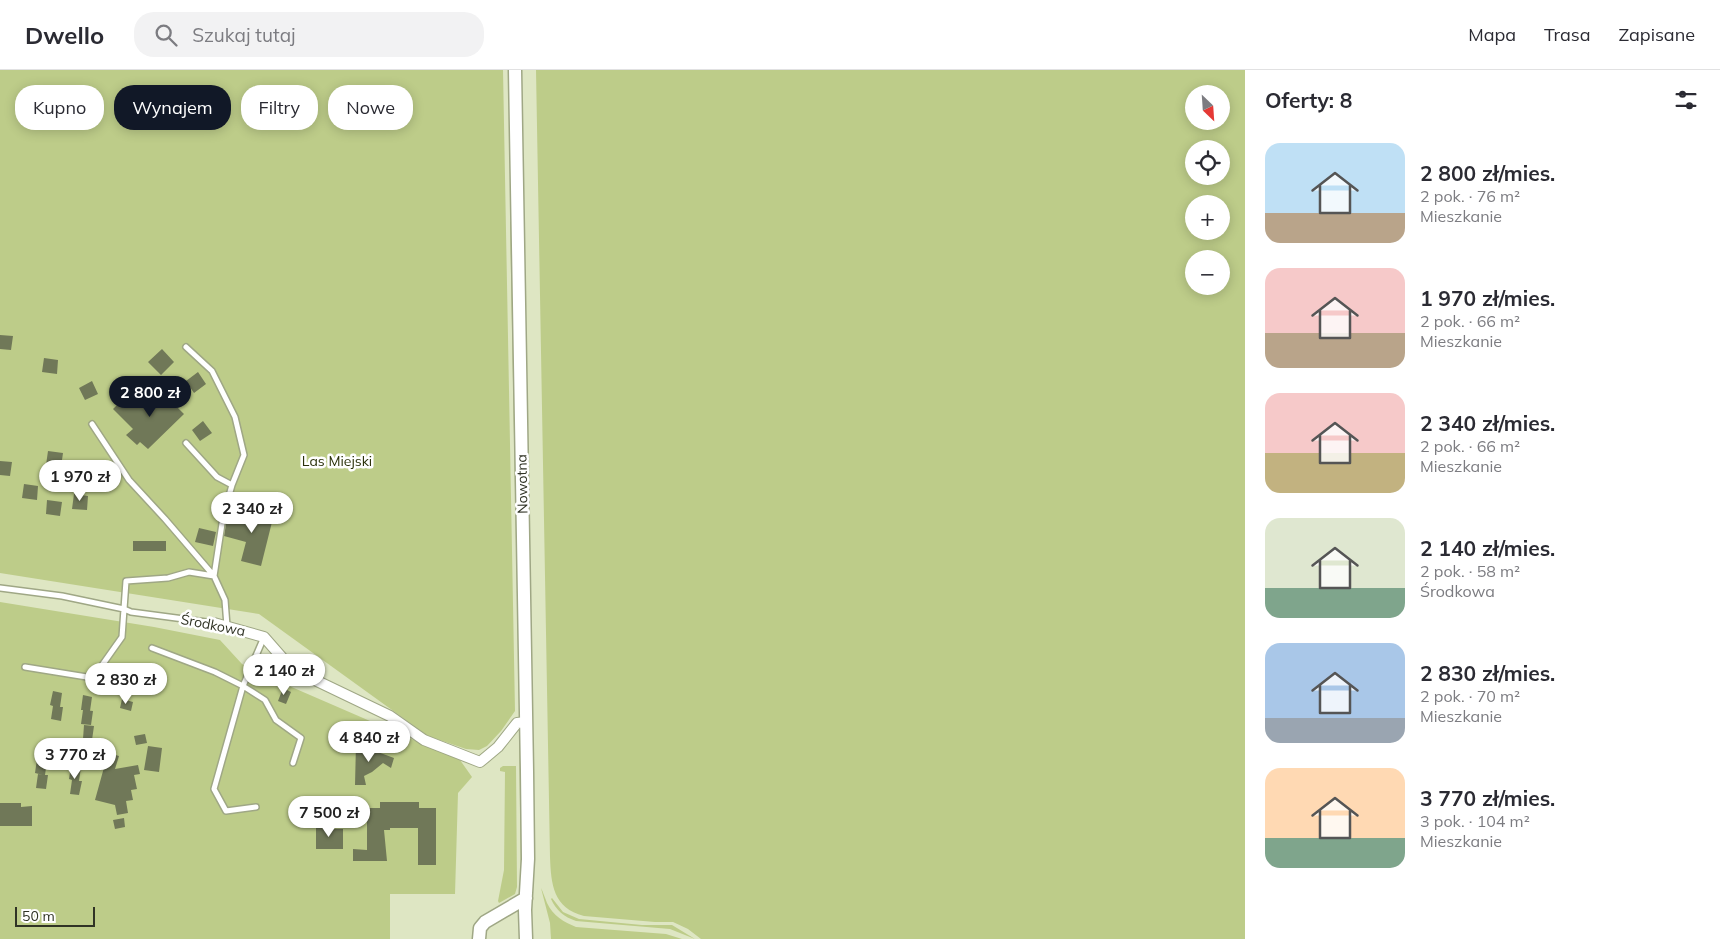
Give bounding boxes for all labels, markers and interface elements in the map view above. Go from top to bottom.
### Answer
search box [134,12,484,57]
text: Dwello [25,20,104,50]
icon: search [152,21,180,49]
text: Szukaj tutaj [192,23,296,47]
text: Mapa [1468,23,1516,46]
text: Trasa [1544,23,1591,46]
text: Zapisane [1619,23,1695,46]
chip: Kupno [15,85,104,130]
chip: Wynajem [114,85,231,130]
chip: Filtry [241,85,318,130]
chip: Nowe [328,85,413,130]
north arrow [1185,85,1230,130]
map controls [1185,85,1230,295]
icon: filters [1672,86,1700,114]
text: Oferty: 8 [1265,87,1352,113]
button: locate [1185,140,1230,185]
text: 2 800 zł/mies. [1420,160,1555,186]
icon: home [1305,163,1365,223]
text: 2 pok. · 76 m² [1420,186,1520,206]
button: + [1185,195,1230,240]
text: Mieszkanie [1420,206,1502,226]
button: − [1185,250,1230,295]
text: 1 970 zł/mies. [1420,285,1555,311]
icon: home [1305,288,1365,348]
text: 2 pok. · 66 m² [1420,311,1520,331]
text: Mieszkanie [1420,331,1502,351]
pin: 2 800 zł [98,376,202,418]
text: 2 800 zł [120,382,180,402]
text: 2 340 zł/mies. [1420,410,1555,436]
icon: home [1305,413,1365,473]
text: 2 pok. · 66 m² [1420,436,1520,456]
park label: Las Miejski [302,452,372,470]
street label: Nowotna [512,454,532,514]
text: Mieszkanie [1420,456,1502,476]
pin: 1 970 zł [28,460,132,502]
text: 1 970 zł [50,466,110,486]
pin: 2 340 zł [200,492,304,534]
text: 2 340 zł [222,498,282,518]
text: 2 140 zł/mies. [1420,535,1555,561]
icon: home [1305,538,1365,598]
text: 2 pok. · 58 m² [1420,561,1520,581]
text: Środkowa [1420,581,1495,601]
street label: Środkowa [179,610,247,640]
pin: 2 140 zł [232,654,336,696]
text: 2 140 zł [254,660,314,680]
text: 2 830 zł/mies. [1420,660,1555,686]
pin: 2 830 zł [74,662,178,705]
icon: home [1305,663,1365,723]
text: 2 830 zł [96,669,156,689]
text: 2 pok. · 70 m² [1420,686,1520,706]
text: Mieszkanie [1420,706,1502,726]
pin: 4 840 zł [317,720,421,763]
text: 4 840 zł [339,727,399,747]
pin: 3 770 zł [23,738,127,780]
text: 3 770 zł [45,744,105,764]
text: 3 770 zł/mies. [1420,785,1555,811]
icon: home [1305,788,1365,848]
pin: 7 500 zł [277,796,381,838]
text: 7 500 zł [299,802,359,822]
text: 3 pok. · 104 m² [1420,811,1530,831]
text: Mieszkanie [1420,831,1502,851]
scale bar [15,904,95,927]
text: 50 m [22,907,55,925]

